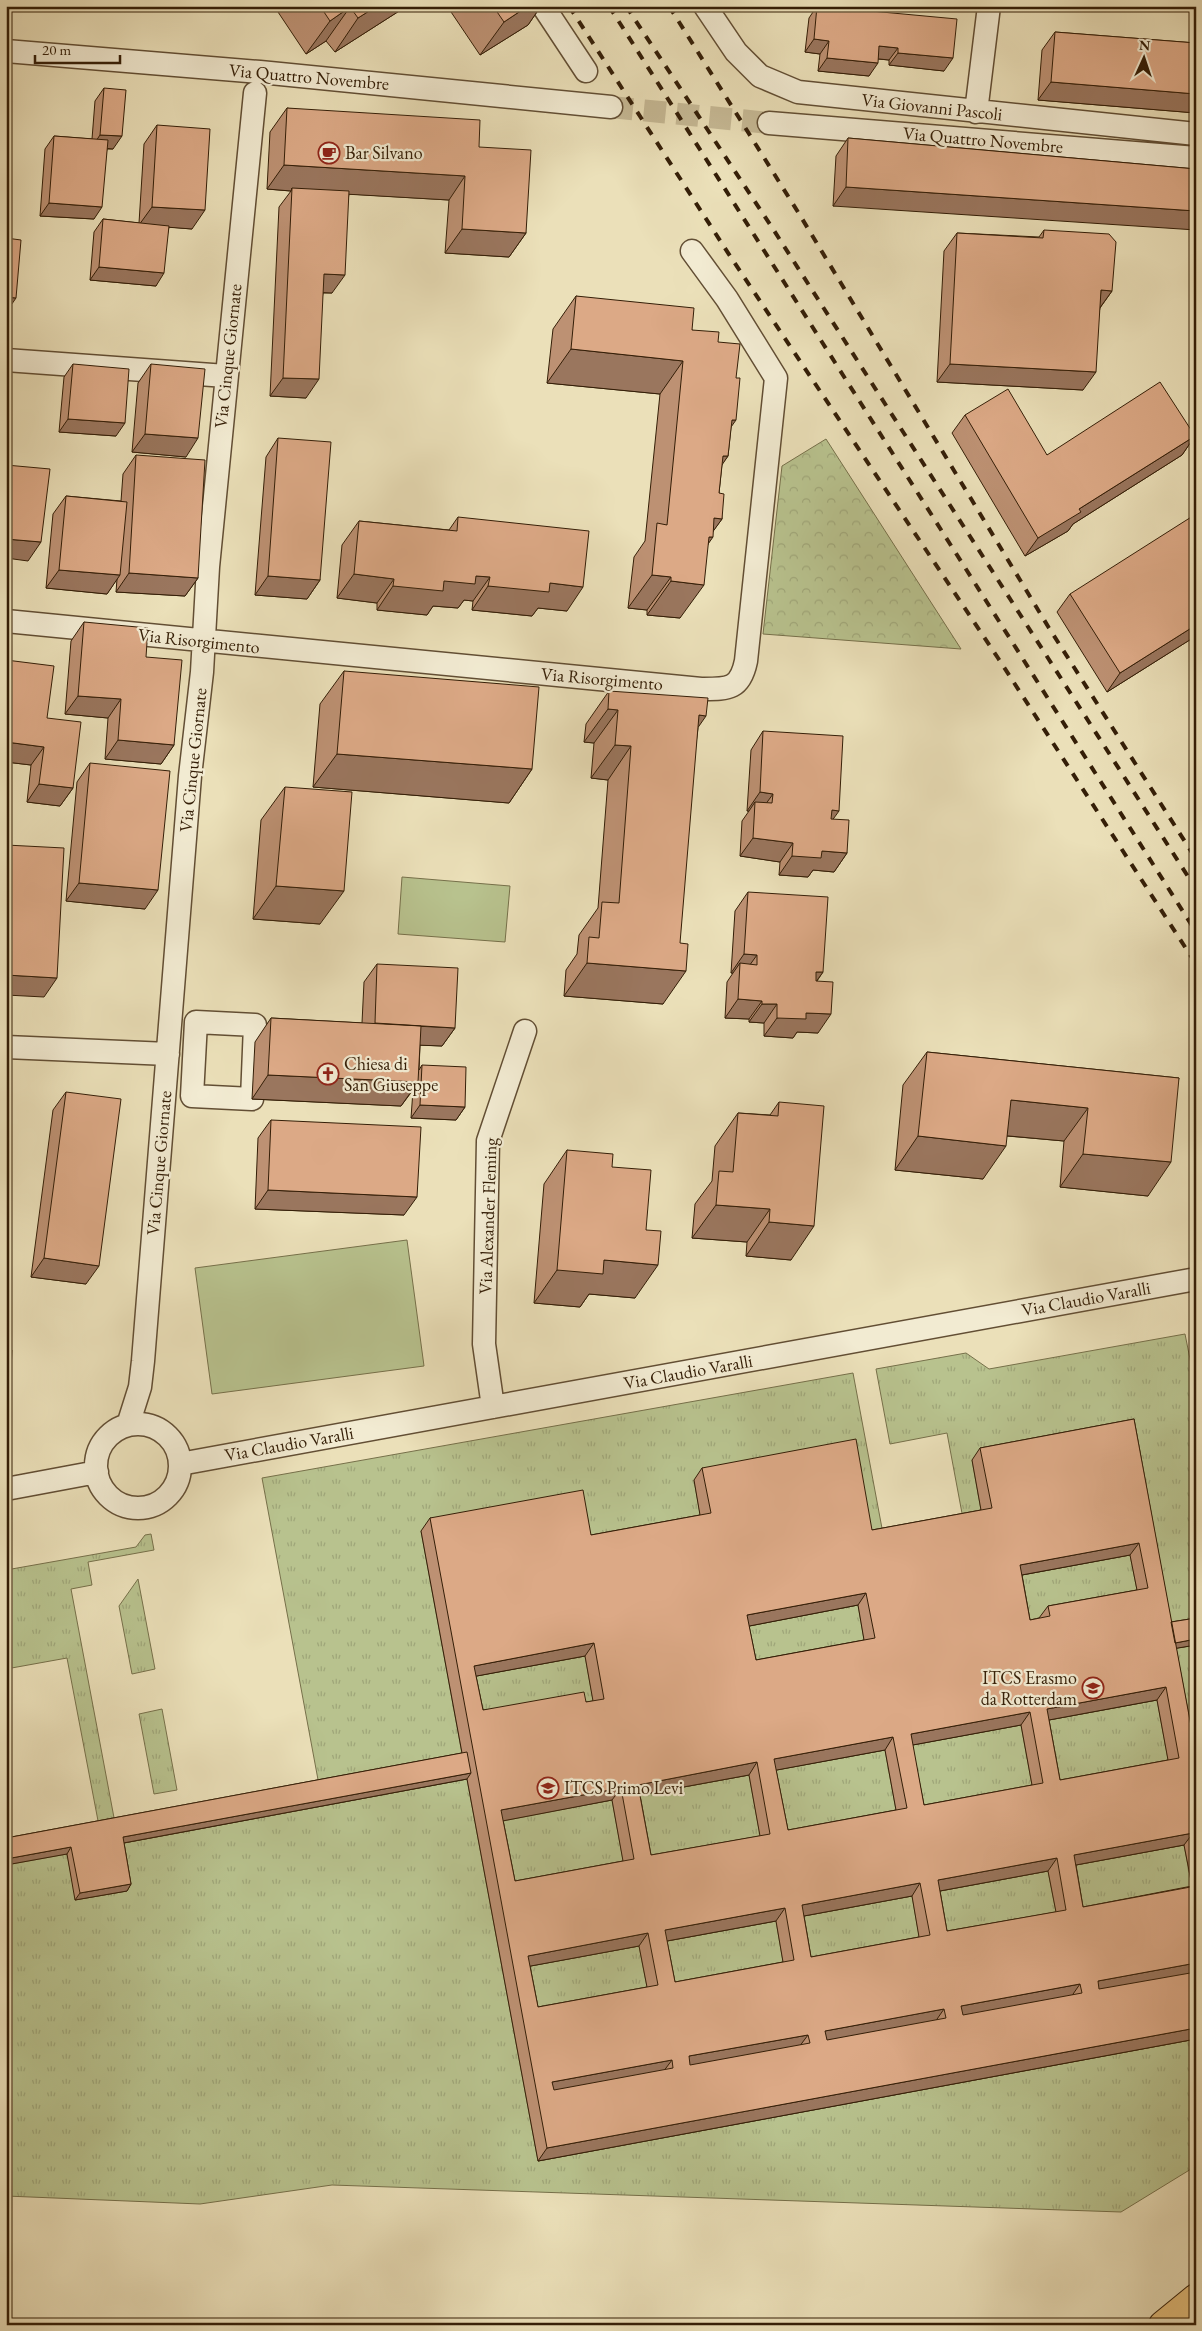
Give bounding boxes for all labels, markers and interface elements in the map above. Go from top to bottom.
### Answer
scale bar [35,32,120,64]
north arrow [1120,32,1170,82]
text: N [1139,36,1151,54]
text: 20 m [42,40,71,59]
street label: Via Quattro Novembre [228,58,390,95]
street label: Via Giovanni Pascoli [861,88,1004,125]
street label: Via Quattro Novembre [902,121,1064,158]
cafe icon: Bar Silvano [317,141,341,165]
place label: Bar Silvano [345,141,423,164]
street label: Via Cinque Giornate [208,283,247,429]
street label: Via Risorgimento [137,623,261,658]
street label: Via Risorgimento [540,662,664,695]
street label: Via Cinque Giornate [173,687,212,833]
place label: Chiesa di San Giuseppe [344,1052,438,1096]
church icon: Chiesa di San Giuseppe [316,1062,340,1086]
street label: Via Cinque Giornate [141,1090,176,1236]
street label: Via Alexander Fleming [473,1137,502,1295]
street label: Via Claudio Varalli [1020,1276,1153,1321]
street label: Via Claudio Varalli [622,1349,755,1394]
street label: Via Claudio Varalli [223,1421,356,1466]
place label: ITCS Erasmo da Rotterdam [981,1666,1077,1710]
school or university icon: ITCS Erasmo da Rotterdam [1081,1676,1105,1700]
school or university icon: ITCS Primo Levi [536,1776,560,1800]
place label: ITCS Primo Levi [564,1776,684,1799]

